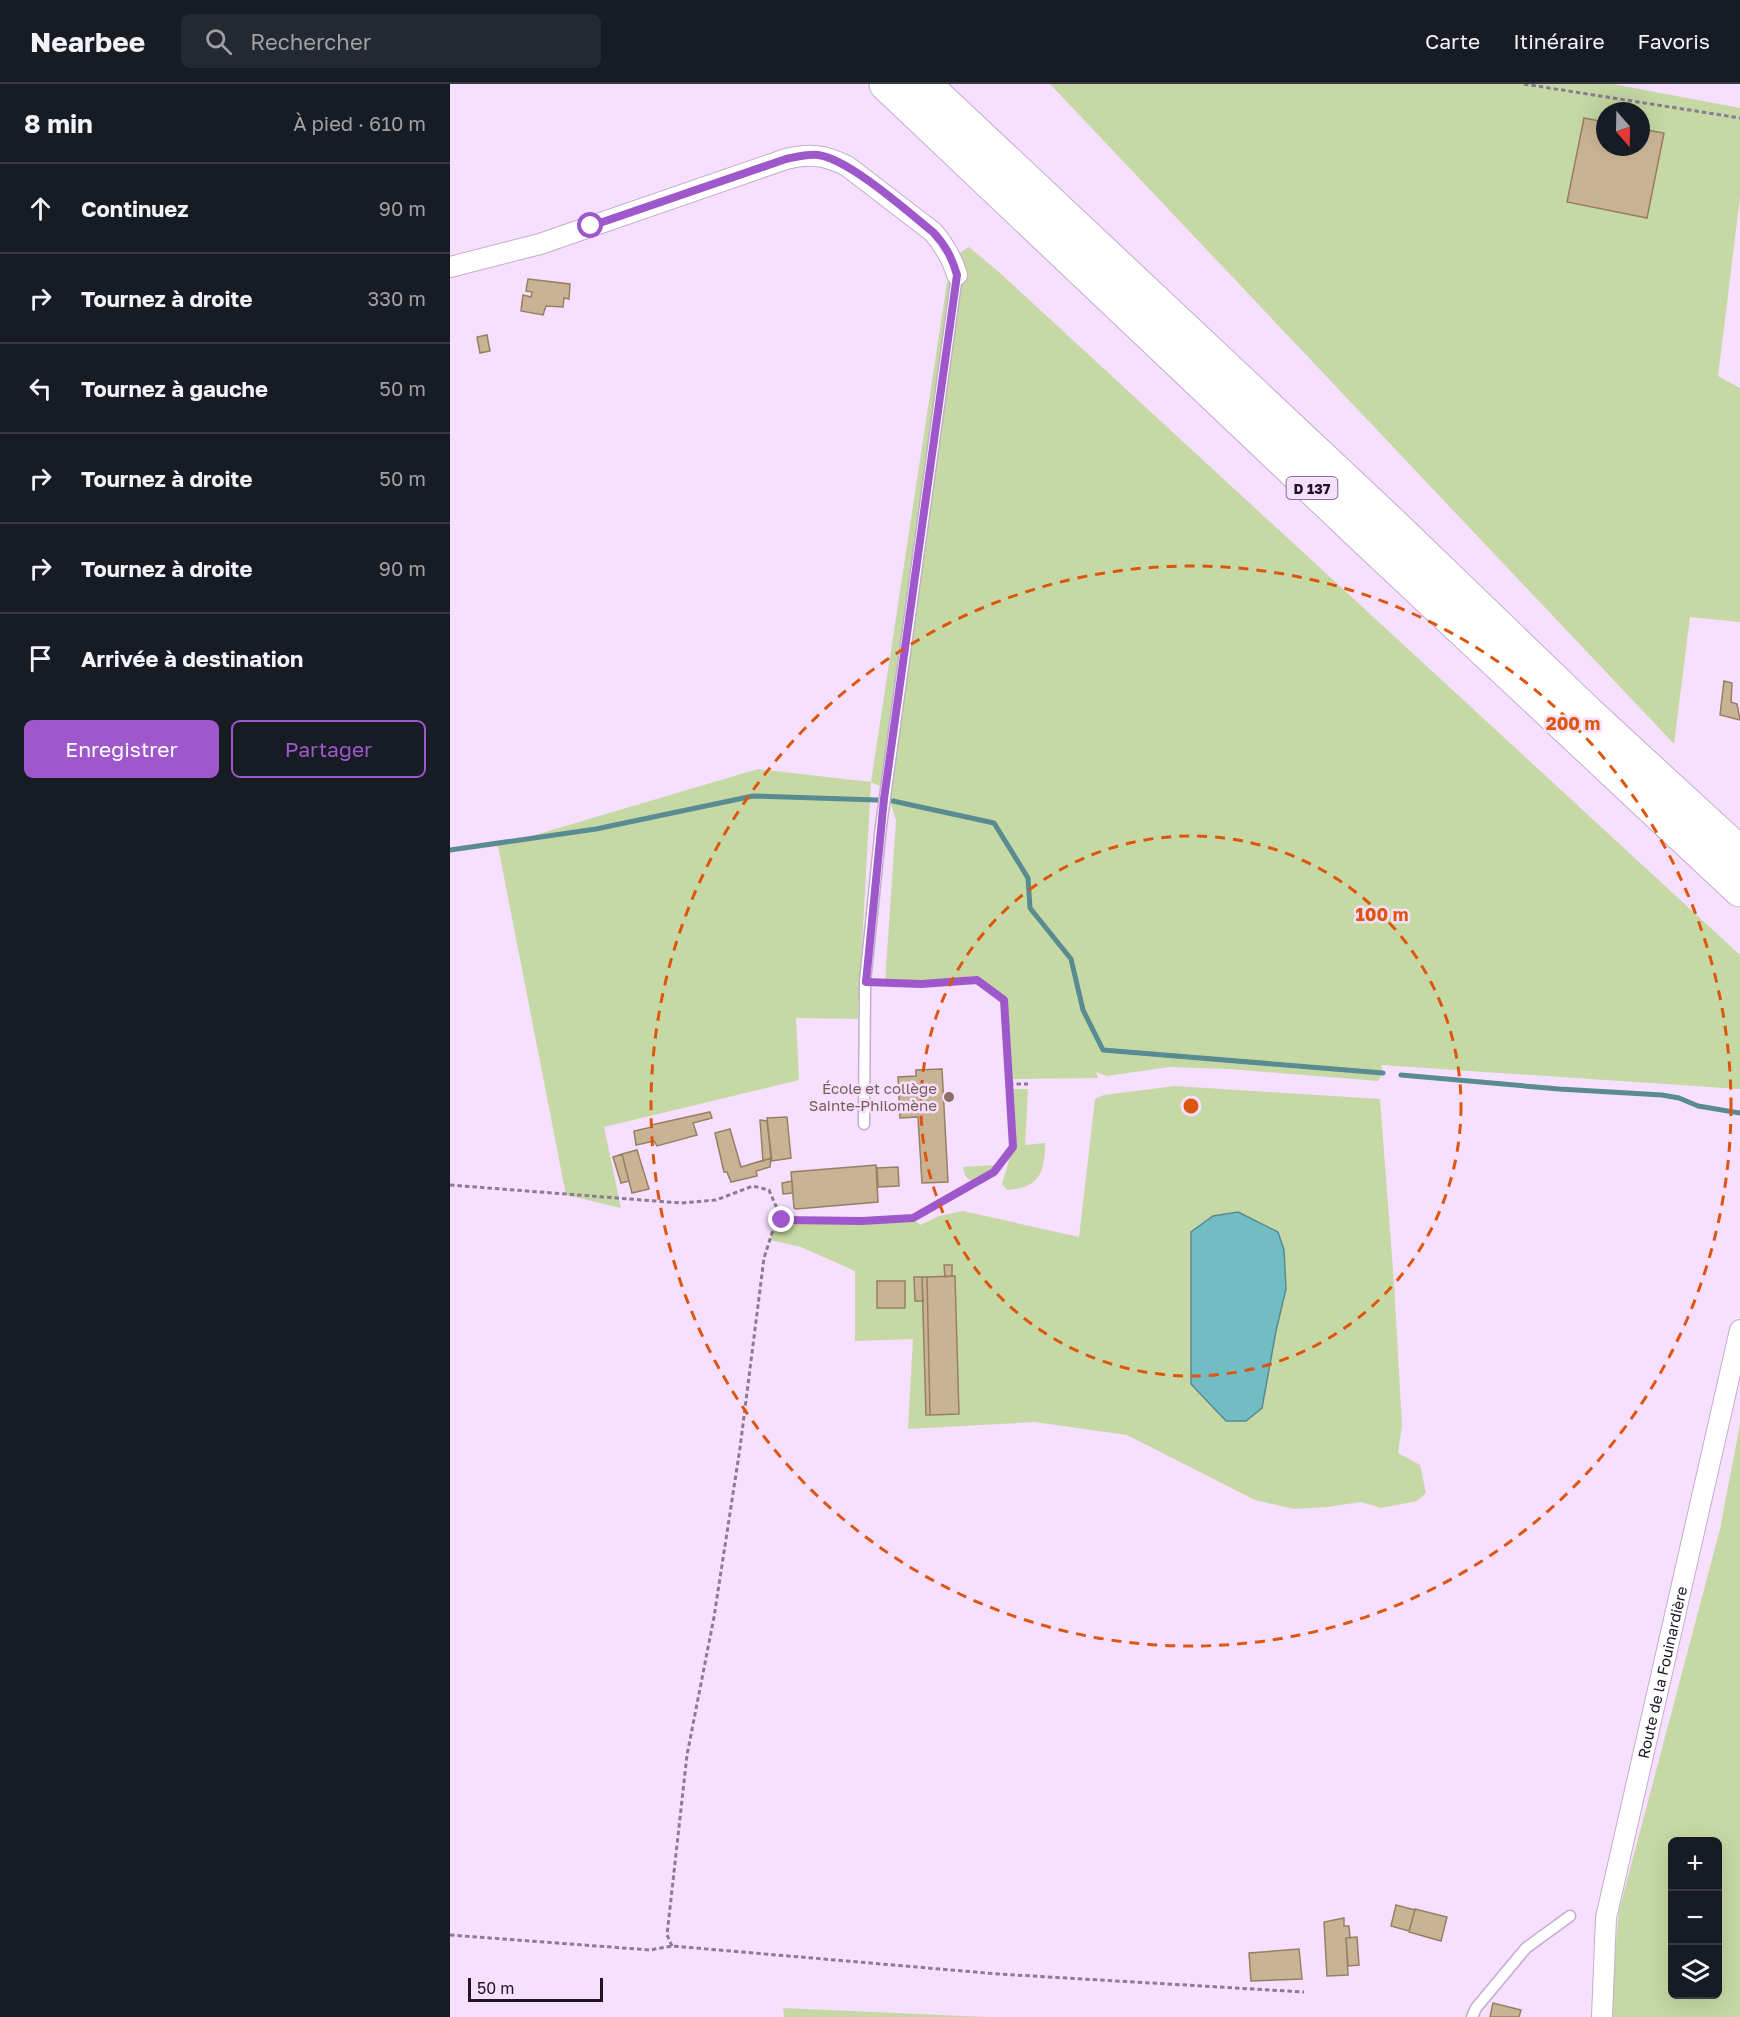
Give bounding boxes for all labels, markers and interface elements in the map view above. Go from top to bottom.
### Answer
search box [181,14,601,68]
text: Nearbee [30,25,145,58]
icon: search [202,25,235,58]
text: Rechercher [250,28,371,55]
text: Carte [1425,28,1480,54]
text: Itinéraire [1513,28,1605,54]
text: Favoris [1638,28,1710,54]
north arrow [1596,102,1650,156]
text: 8 min [24,108,93,139]
text: À pied · 610 m [293,111,426,135]
icon: ahead [24,192,57,225]
text: Continuez [81,195,188,222]
text: 90 m [379,196,426,220]
route start [577,212,603,238]
icon: right [24,282,57,315]
text: Tournez à droite [81,285,252,312]
text: 330 m [368,286,426,310]
icon: left [24,372,57,405]
text: Tournez à gauche [81,375,268,402]
text: 50 m [379,376,426,400]
icon: right [24,462,57,495]
text: Tournez à droite [81,465,252,492]
text: 50 m [379,466,426,490]
road number: D 137 [1286,477,1338,499]
icon: right [24,552,57,585]
text: Tournez à droite [81,555,252,582]
text: 90 m [379,556,426,580]
icon: arrive [24,642,57,675]
text: Arrivée à destination [81,645,303,672]
text: 200 m [1546,712,1600,734]
button: Enregistrer [24,720,219,778]
button: Partager [231,720,426,778]
text: 100 m [1356,903,1408,925]
place label: École et collège Sainte-Philomène [809,1079,937,1114]
marker: École et collège Sainte-Philomène [942,1090,956,1104]
centre of rings [1181,1096,1201,1116]
route end [768,1206,794,1232]
street label: Route de la Fouinardière [1634,1584,1690,1760]
map controls [1668,1837,1722,1999]
button: + [1668,1837,1722,1891]
button: − [1668,1891,1722,1945]
button: layers [1668,1945,1722,1999]
scale bar [468,1975,603,2002]
text: 50 m [477,1978,514,1998]

